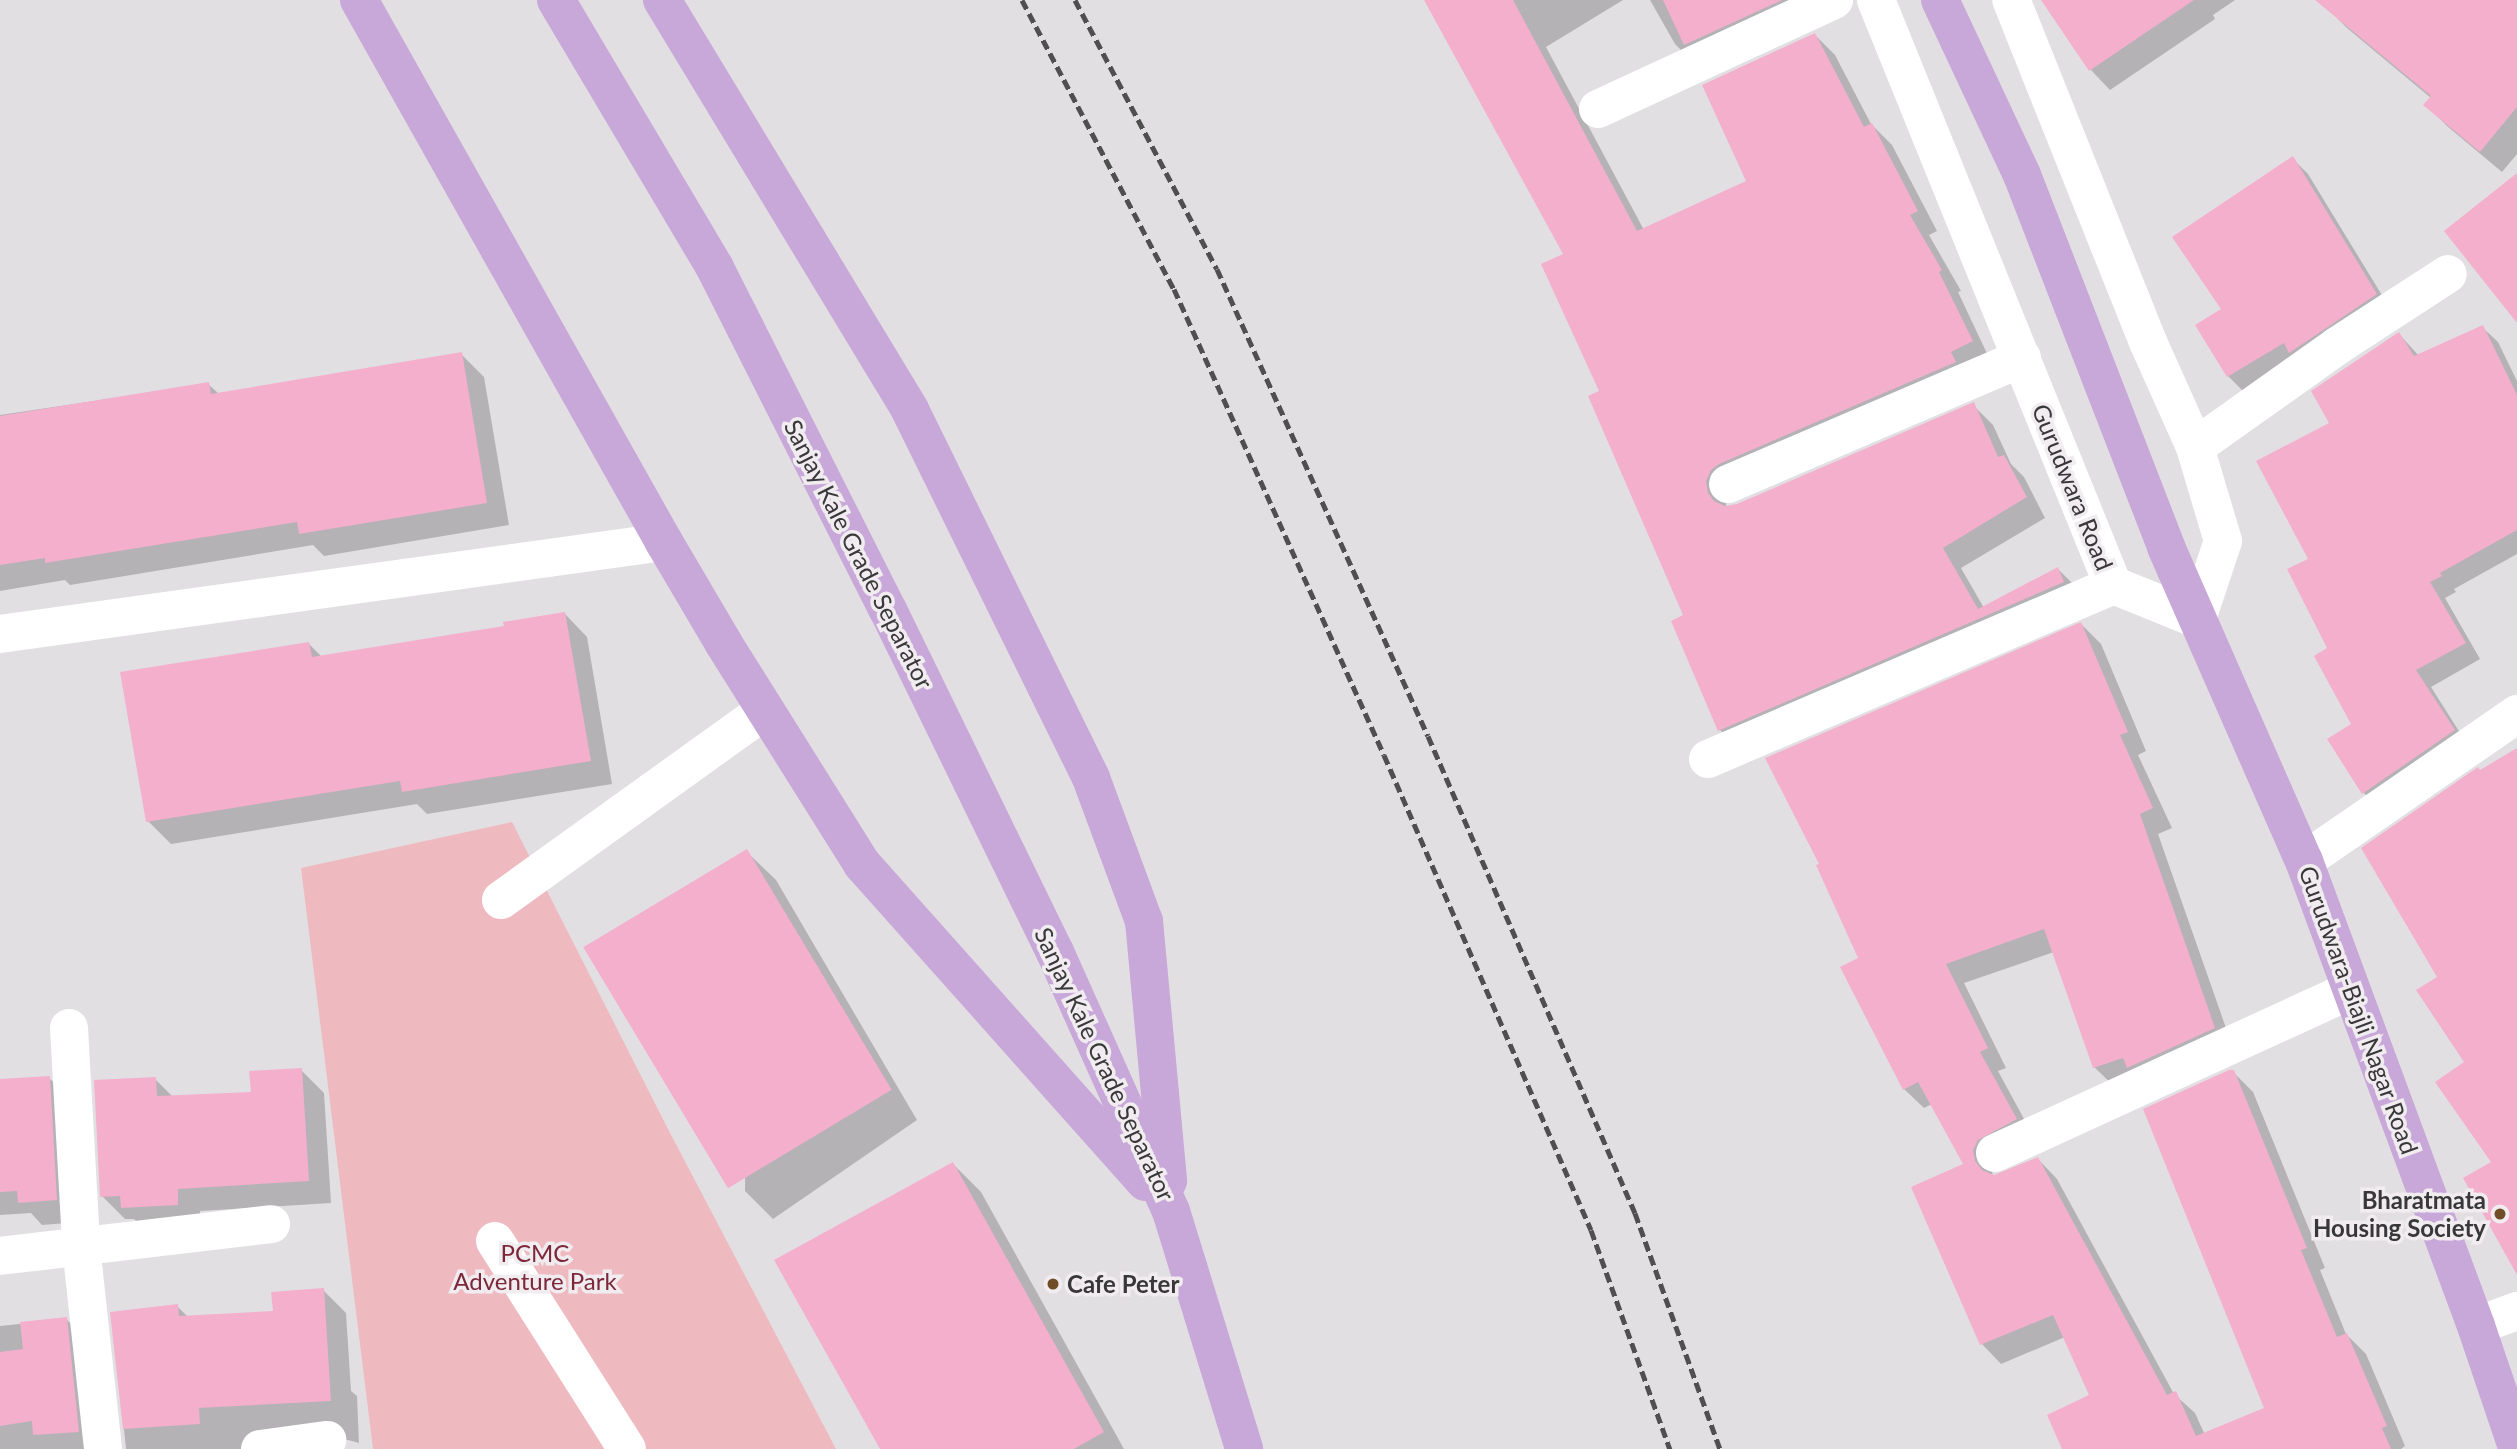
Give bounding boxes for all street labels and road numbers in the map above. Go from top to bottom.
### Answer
street label: Gurudwara Road [2027,400,2119,574]
street label: Sanjay Kale Grade Separator [778,414,940,694]
street label: Gurudwara-Biajli Nagar Road [2293,862,2425,1158]
street label: Sanjay Kale Grade Separator [1029,923,1181,1205]

